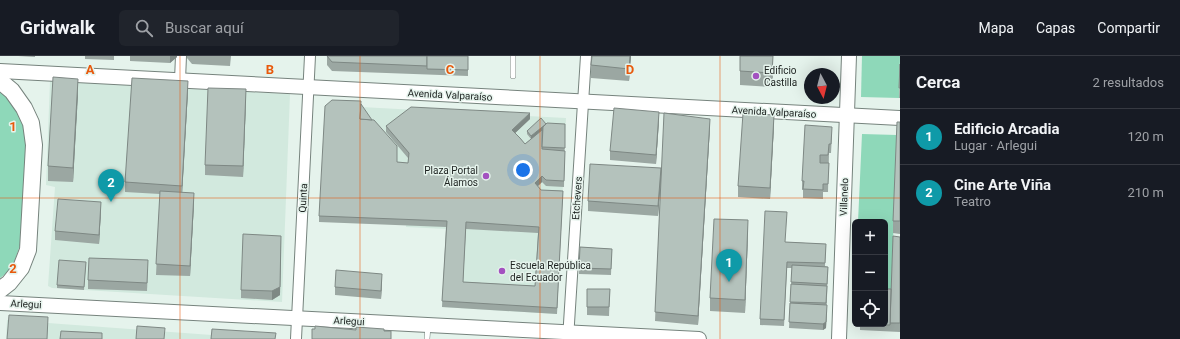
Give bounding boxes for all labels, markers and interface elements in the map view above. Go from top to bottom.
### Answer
search box [119,10,399,46]
text: Gridwalk [20,16,95,39]
icon: search [133,17,155,39]
text: Buscar aquí [165,19,244,37]
text: Mapa [979,20,1014,36]
text: Capas [1036,20,1075,36]
text: Compartir [1097,20,1160,36]
text: A [86,62,95,77]
text: B [266,62,274,77]
text: C [446,62,455,77]
text: D [626,62,634,77]
place label: Edificio Castilla [764,65,797,88]
north arrow [804,68,840,104]
marker: Edificio Castilla [751,71,761,81]
text: Cerca [916,72,960,92]
text: 2 resultados [1092,75,1164,90]
street label: Avenida Valparaíso [407,87,493,103]
street label: Avenida Valparaíso [731,104,817,120]
text: 1 [9,119,17,134]
text: Edificio Arcadia [954,120,1060,138]
text: 1 [925,129,933,144]
text: 120 m [1127,129,1164,144]
text: Lugar · Arlegui [954,138,1037,153]
your location [513,160,533,180]
place label: Plaza Portal Álamos [424,165,478,188]
pin: 2 [98,169,124,202]
marker: Plaza Portal Álamos [481,171,491,181]
street label: Etchevers [570,176,584,220]
text: Cine Arte Viña [954,176,1051,194]
street label: Villanelo [838,177,850,216]
street label: Quinta [297,183,309,213]
text: 2 [925,185,933,200]
text: 210 m [1127,185,1164,200]
text: Teatro [954,194,991,209]
map controls [852,219,888,327]
button: + [852,219,888,255]
pin: 1 [716,249,742,282]
button: − [852,255,888,291]
place label: Escuela República del Ecuador [510,260,591,283]
text: 2 [9,261,17,276]
marker: Escuela República del Ecuador [497,266,507,276]
button: locate [852,291,888,327]
street label: Arlegui [10,298,42,310]
street label: Arlegui [333,315,365,327]

